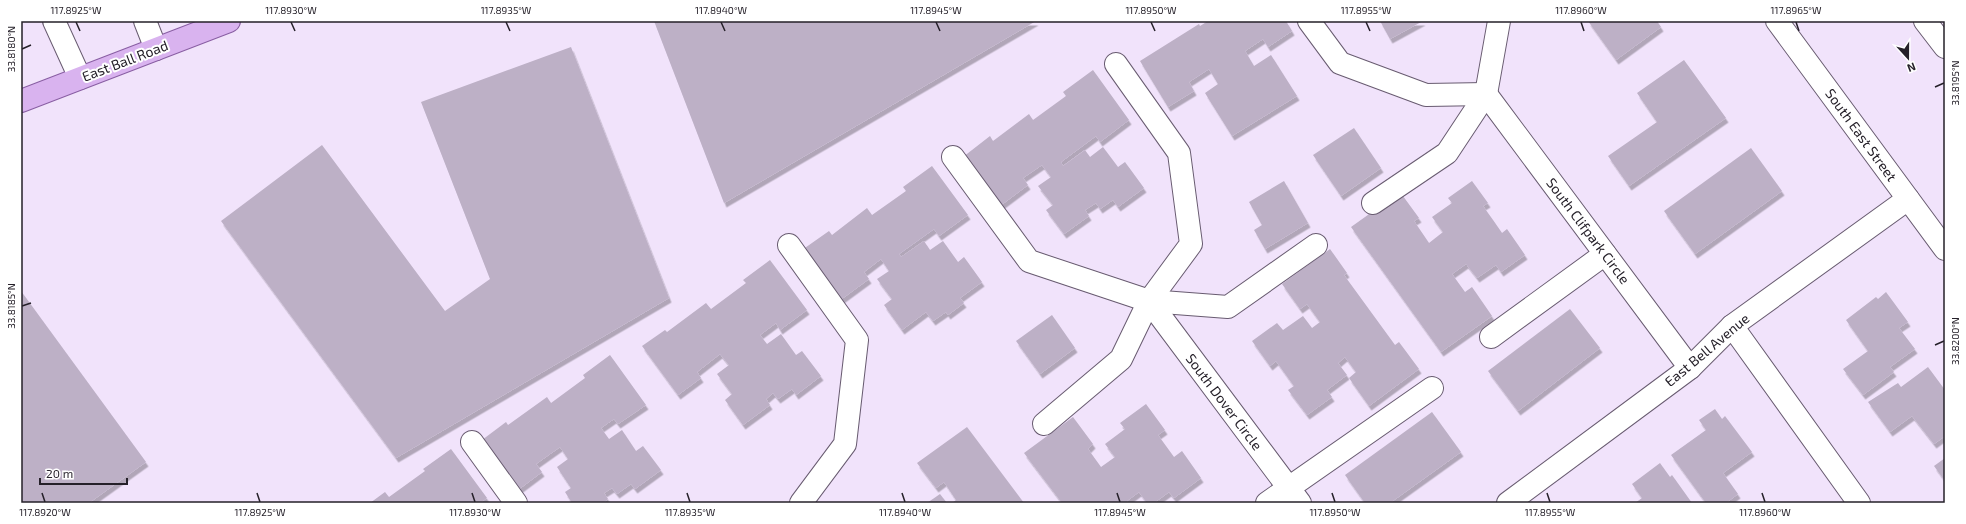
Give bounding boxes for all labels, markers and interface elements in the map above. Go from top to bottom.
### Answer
text: 117.8925°W [51,4,102,16]
text: 117.8930°W [265,4,317,16]
text: 117.8935°W [481,4,532,16]
text: 117.8940°W [695,4,748,16]
text: 117.8945°W [910,4,962,16]
text: 117.8950°W [1125,4,1177,16]
text: 117.8955°W [1341,4,1392,16]
text: 117.8960°W [1555,4,1607,16]
text: 117.8965°W [1771,4,1822,16]
text: 33.8180°N [5,26,17,72]
street label: East Ball Road [79,36,170,85]
north arrow [1888,38,1928,78]
text: N [1906,60,1918,75]
text: 33.8195°N [1949,60,1961,106]
street label: South East Street [1822,85,1901,184]
street label: South Clifpark Circle [1543,174,1634,287]
text: 33.8185°N [5,283,17,329]
street label: East Bell Avenue [1661,309,1752,390]
text: 33.8200°N [1949,317,1961,365]
street label: South Dover Circle [1183,350,1266,453]
scale bar [40,460,127,486]
text: 20 m [46,466,73,480]
text: 117.8920°W [19,506,71,518]
text: 117.8925°W [235,506,286,518]
text: 117.8930°W [449,506,501,518]
text: 117.8935°W [665,506,716,518]
text: 117.8940°W [879,506,932,518]
text: 117.8945°W [1094,506,1146,518]
text: 117.8950°W [1309,506,1361,518]
text: 117.8955°W [1525,506,1576,518]
text: 117.8960°W [1739,506,1791,518]

